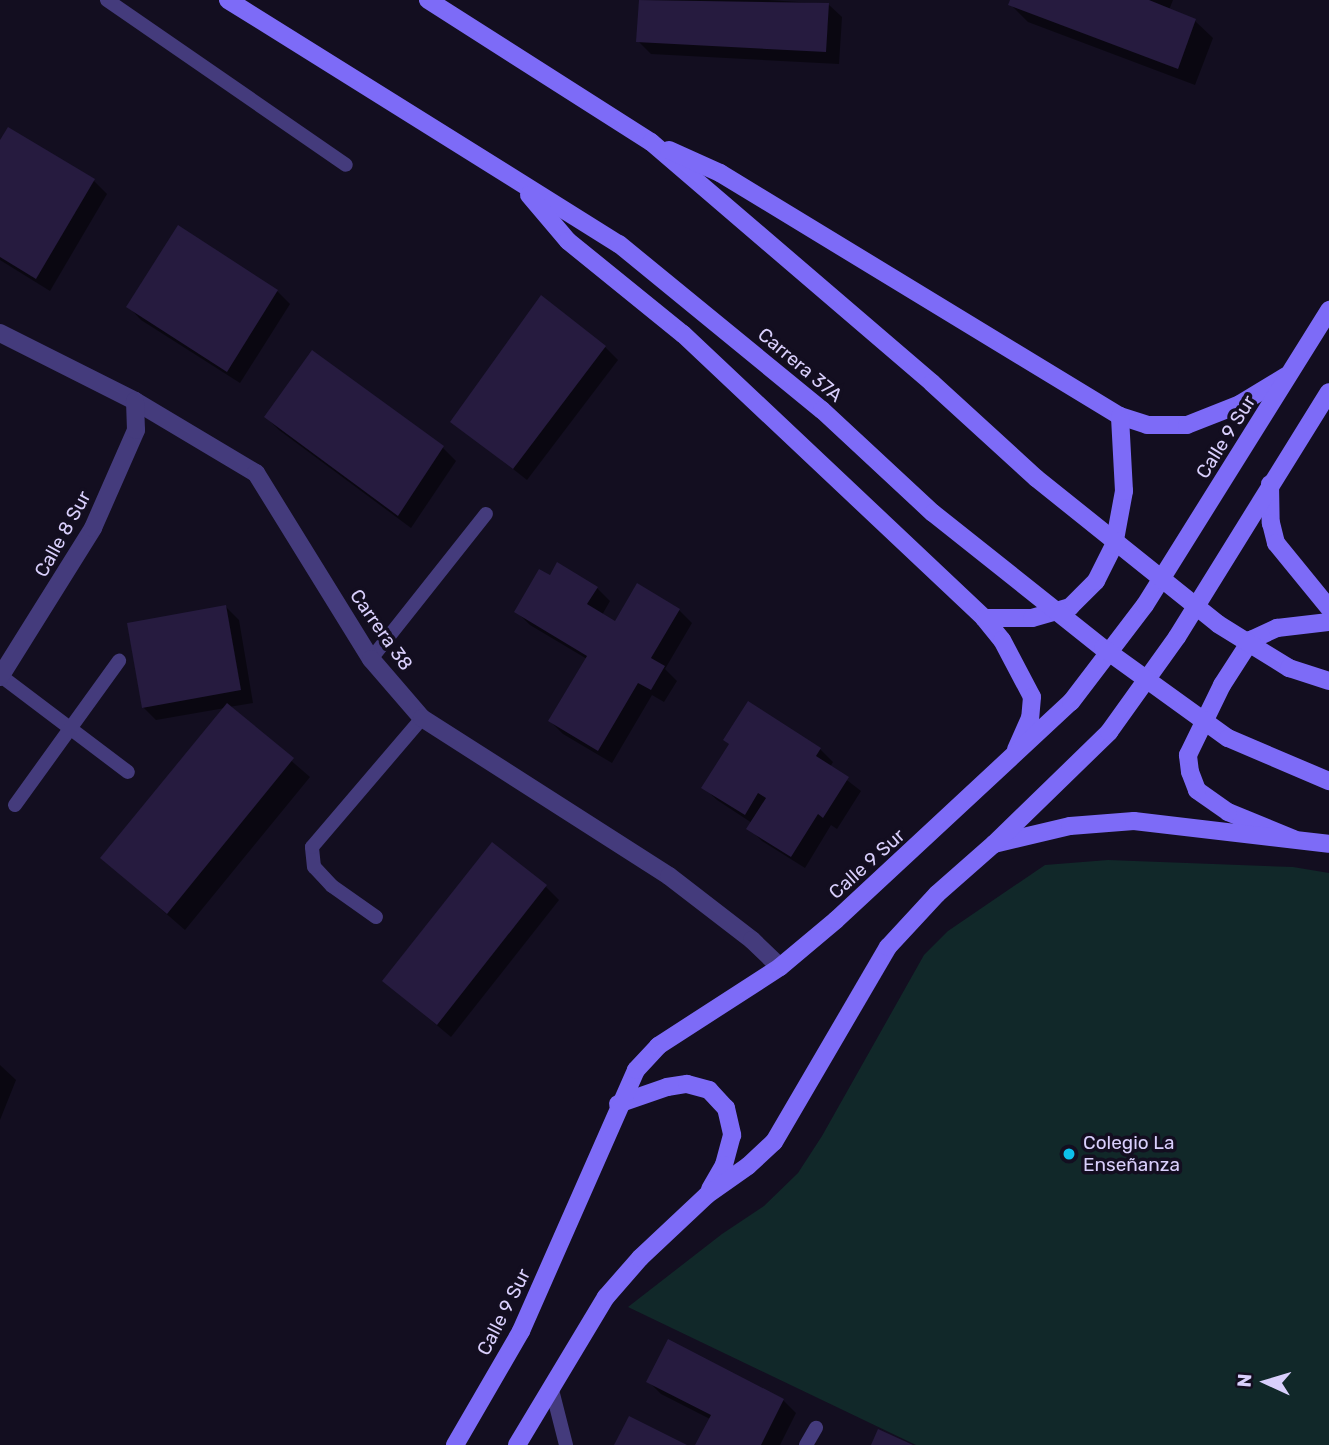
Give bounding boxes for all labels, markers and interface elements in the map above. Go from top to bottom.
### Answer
street label: Carrera 37A [753,323,847,407]
street label: Calle 9 Sur [1191,391,1261,483]
street label: Calle 8 Sur [30,487,96,581]
street label: Carrera 38 [345,585,417,675]
street label: Calle 9 Sur [824,824,910,904]
place label: Colegio La Enseñanza [1083,1132,1180,1176]
marker: Colegio La Enseñanza [1061,1146,1077,1162]
street label: Calle 9 Sur [472,1265,536,1359]
north arrow [1231,1347,1301,1417]
text: N [1233,1373,1257,1388]

